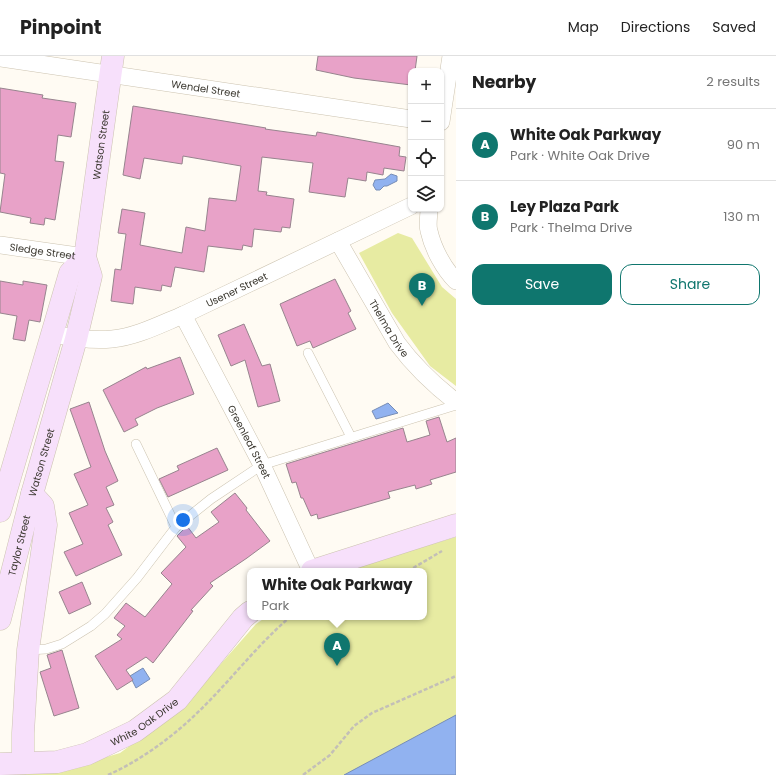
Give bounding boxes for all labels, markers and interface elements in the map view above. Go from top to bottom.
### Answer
text: Pinpoint [20,14,101,41]
text: Map [568,17,599,37]
text: Directions [621,17,690,37]
text: Saved [712,17,756,37]
map controls [408,68,444,212]
button: + [408,68,444,104]
text: Nearby [472,70,536,94]
text: 2 results [706,72,760,91]
street label: Wendel Street [170,76,242,101]
button: − [408,104,444,140]
street label: Watson Street [88,109,113,181]
text: White Oak Parkway [510,124,661,145]
text: A [480,135,490,154]
text: 90 m [727,135,760,154]
button: locate [408,140,444,176]
text: Park · White Oak Drive [510,146,650,165]
button: layers [408,176,444,212]
text: Ley Plaza Park [510,196,619,217]
text: B [481,207,489,226]
text: 130 m [723,207,760,226]
text: Park · Thelma Drive [510,218,632,237]
street label: Sledge Street [9,239,77,263]
button: Save [472,264,612,305]
button: Share [620,264,760,305]
street label: Usener Street [203,268,270,311]
pin: B [409,273,435,306]
street label: Thelma Drive [366,296,413,360]
street label: Greenleaf Street [224,402,275,481]
street label: Watson Street [24,426,58,498]
your location [173,510,193,530]
street label: Taylor Street [4,513,34,577]
popup [247,568,427,620]
text: White Oak Parkway [261,574,413,595]
text: Park [261,596,289,615]
pin: A [324,633,350,666]
street label: White Oak Drive [108,694,181,749]

